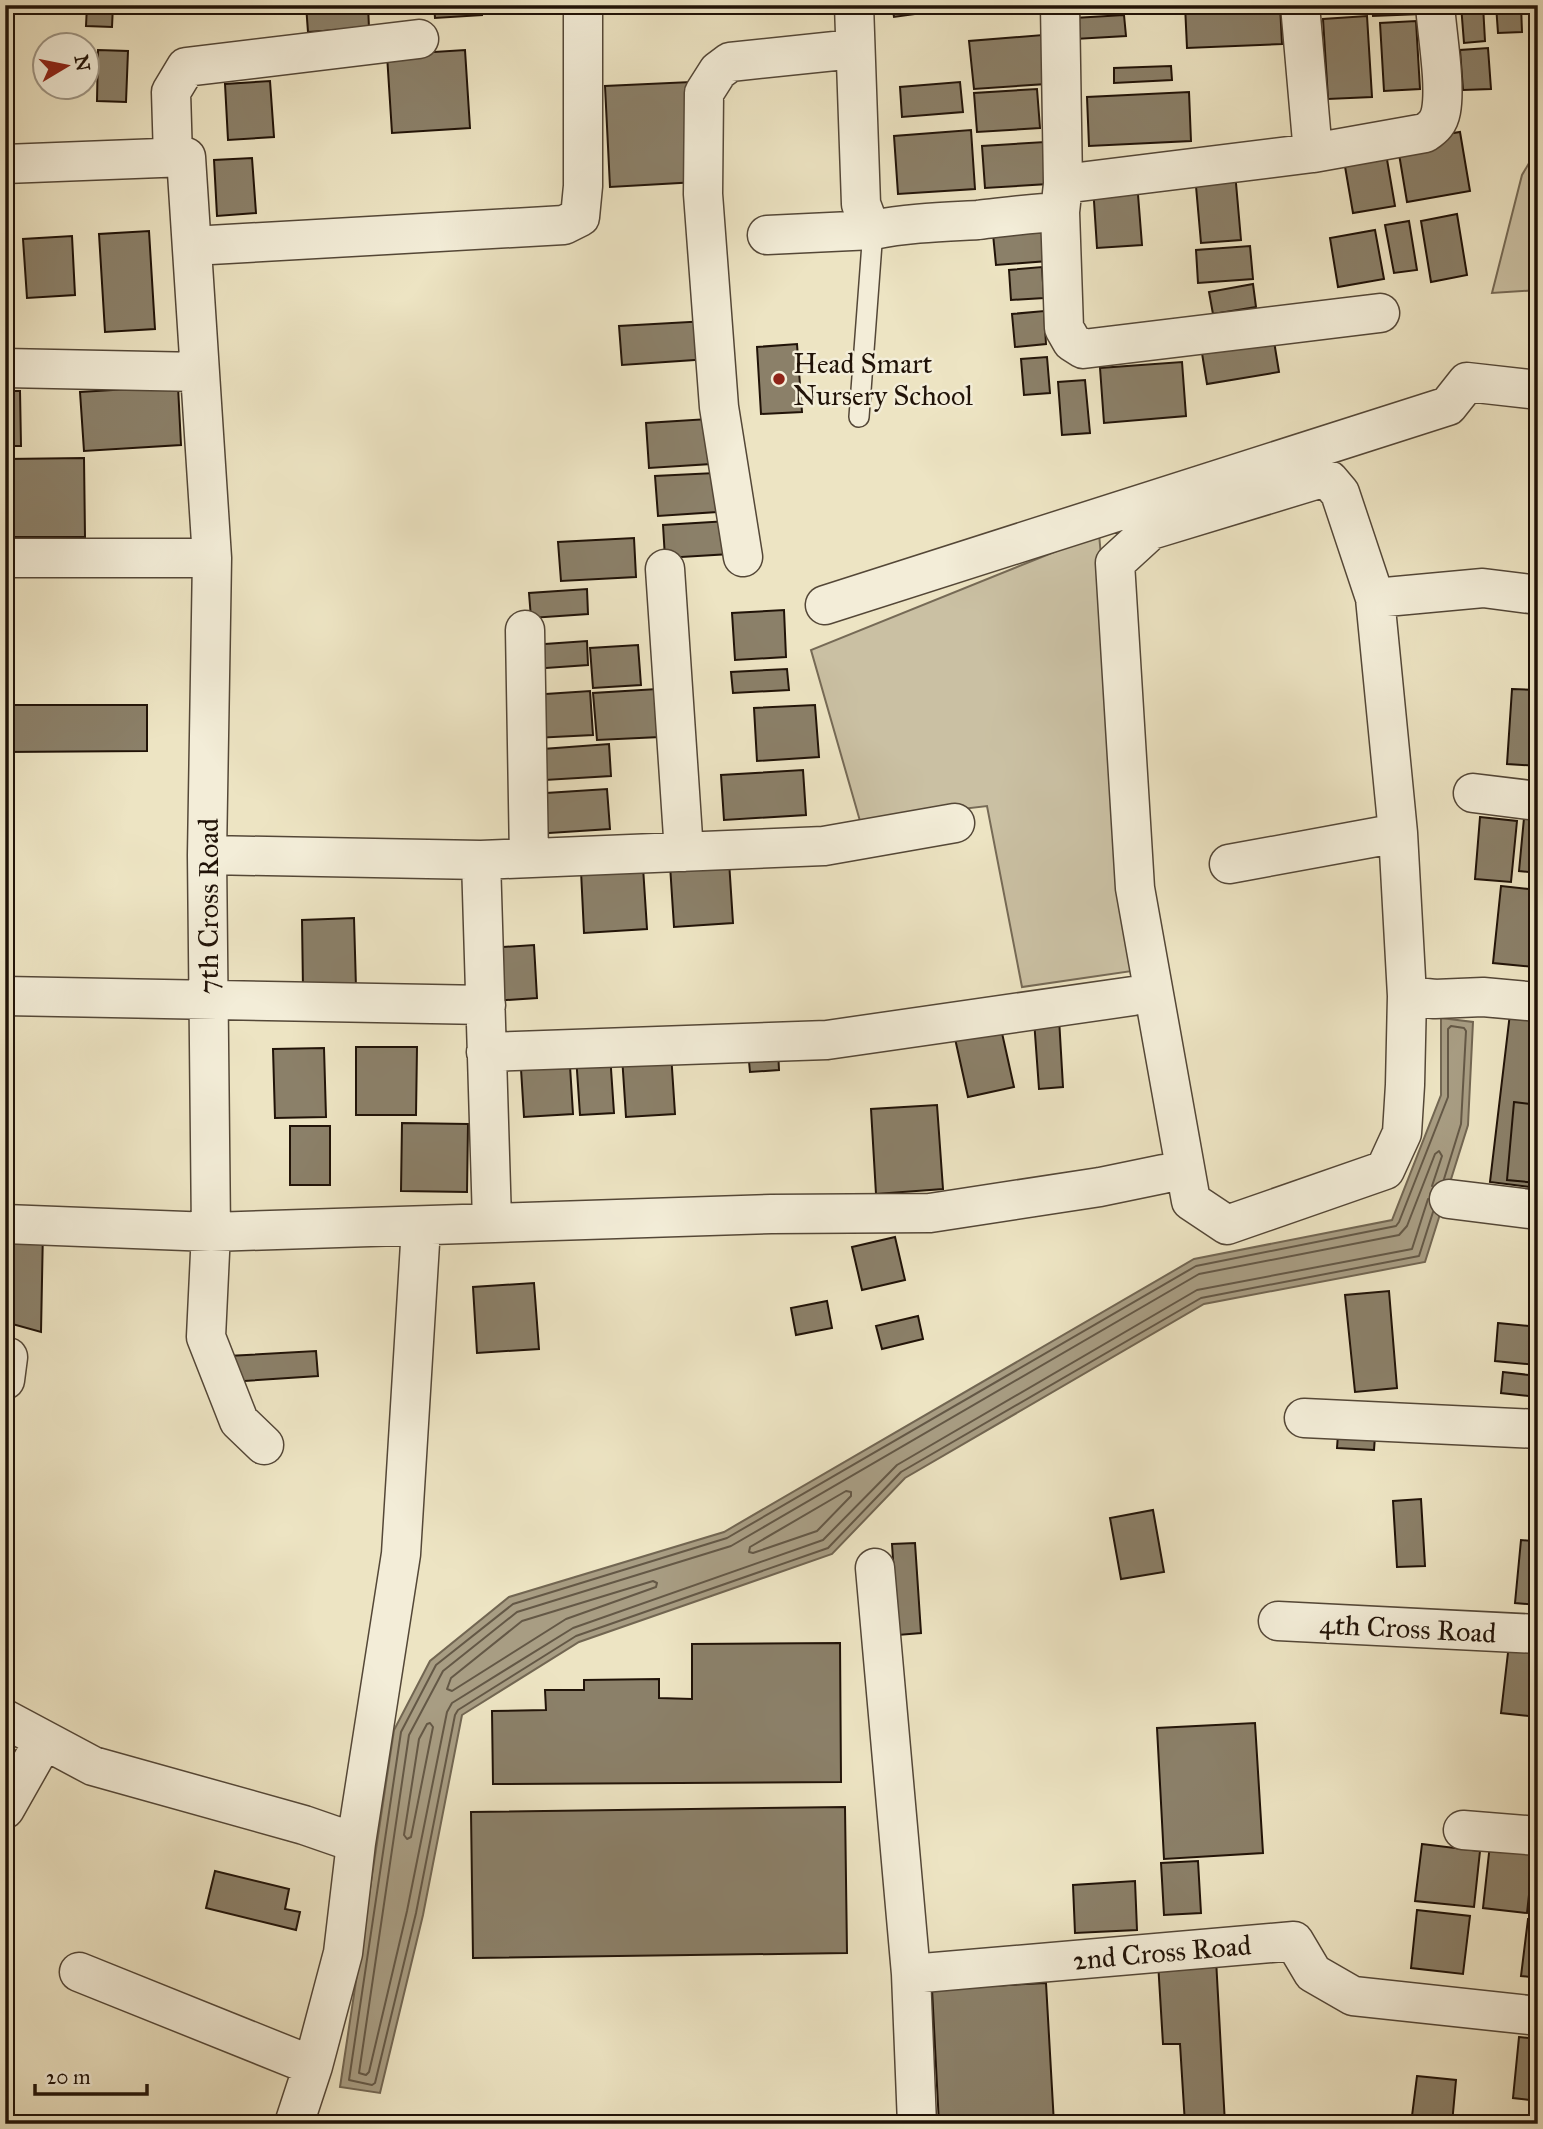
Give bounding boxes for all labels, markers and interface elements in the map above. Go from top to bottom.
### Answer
north arrow [32,32,102,102]
text: N [70,53,95,73]
place label: Head Smart Nursery School [793,346,973,413]
marker: Head Smart Nursery School [771,371,787,387]
street label: 7th Cross Road [191,818,226,994]
street label: 4th Cross Road [1319,1606,1497,1651]
street label: 2nd Cross Road [1071,1927,1253,1978]
scale bar [35,2052,147,2096]
text: 20 m [46,2064,91,2090]

